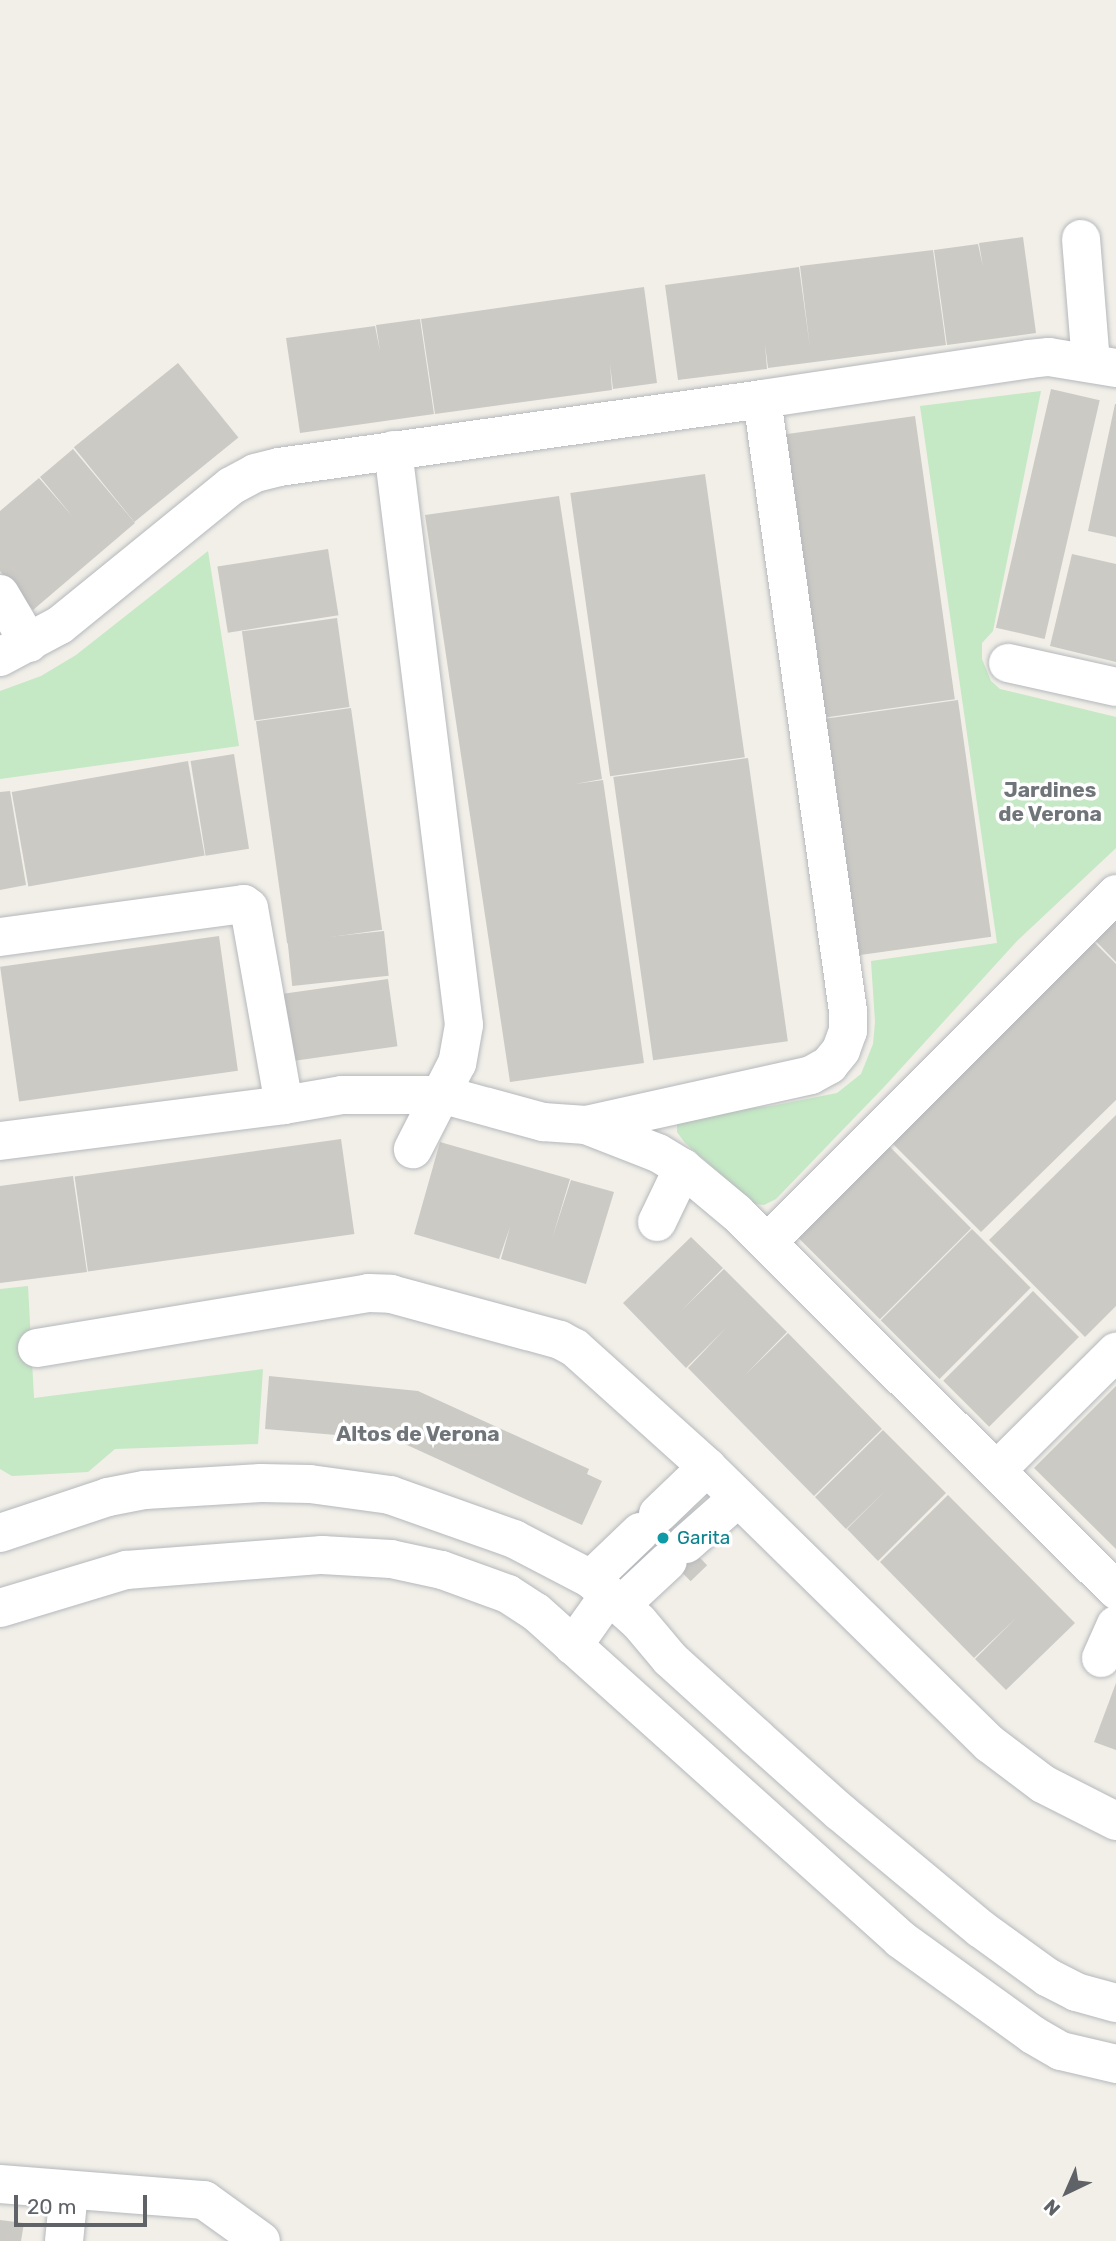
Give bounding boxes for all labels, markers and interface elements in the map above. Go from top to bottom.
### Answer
district label: Jardines de Verona [998,777,1102,827]
district label: Altos de Verona [336,1421,500,1447]
place label: Garita [677,1527,730,1549]
marker: Garita [655,1530,671,1546]
north arrow [1032,2157,1102,2227]
scale bar [18,2182,150,2226]
text: 20 m [27,2194,76,2219]
text: N [1039,2194,1065,2220]

